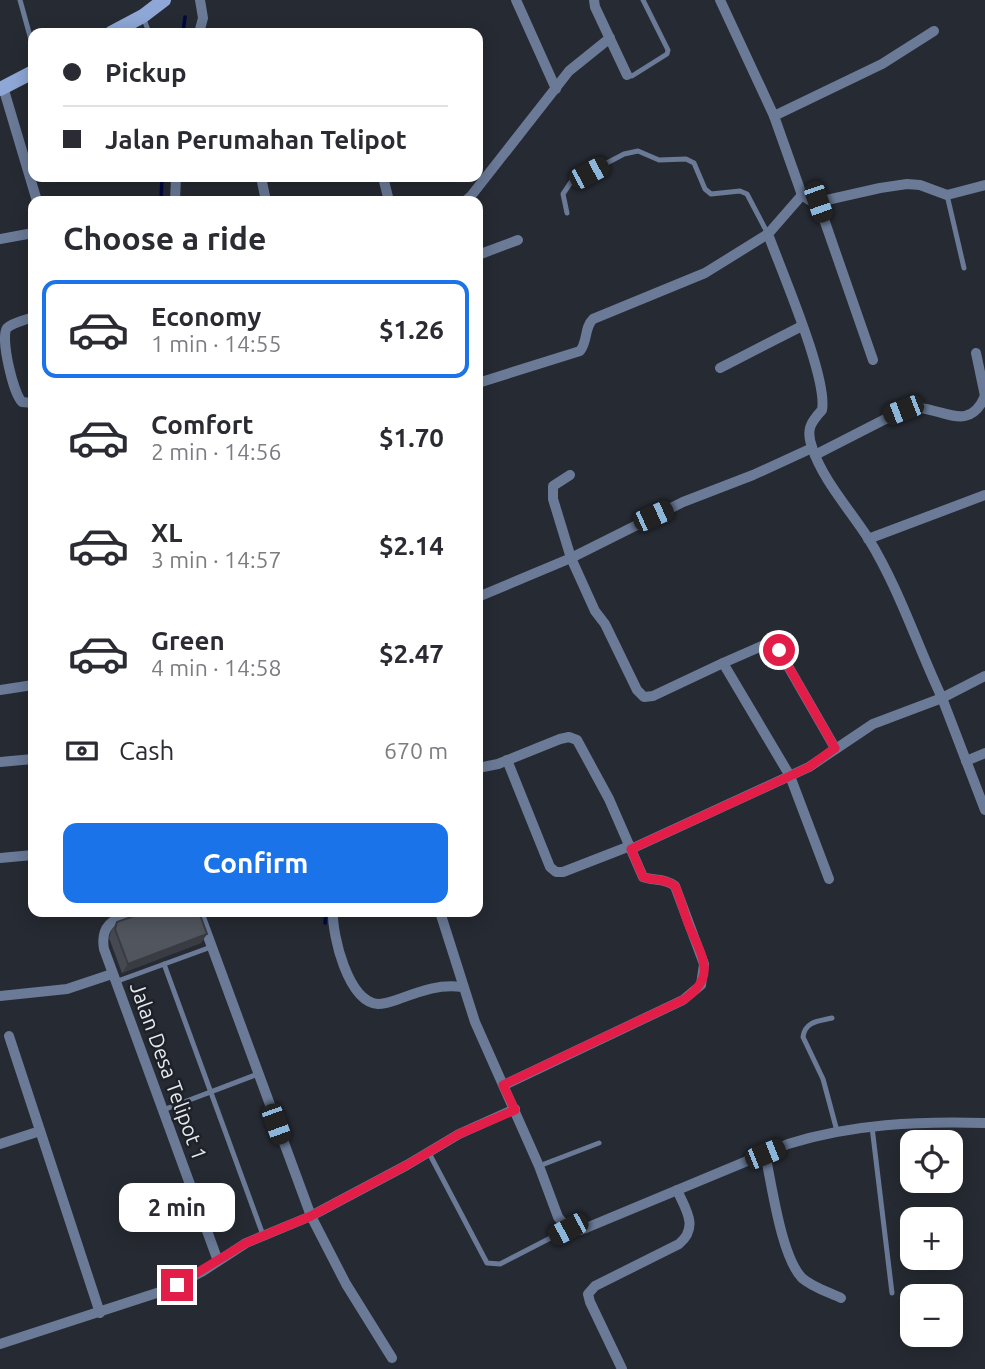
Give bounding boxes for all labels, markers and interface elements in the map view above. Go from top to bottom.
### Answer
text: Pickup [105,58,187,87]
text: Jalan Perumahan Telipot [105,125,407,154]
car [566,154,613,192]
car [802,179,835,225]
text: Choose a ride [63,220,266,256]
icon: car [67,298,130,361]
text: Economy [151,302,261,331]
text: $1.26 [379,315,444,344]
text: 1 min · 14:55 [151,331,282,356]
car [880,393,927,427]
icon: car [67,406,130,469]
text: Comfort [151,410,254,439]
text: $1.70 [379,423,444,452]
text: 2 min · 14:56 [151,439,282,464]
car [630,498,677,534]
icon: car [67,514,130,577]
text: XL [151,518,182,547]
text: $2.14 [379,531,444,560]
text: 3 min · 14:57 [151,547,282,572]
icon: car [67,622,130,685]
text: Green [151,626,225,655]
route start [763,634,795,666]
text: $2.47 [379,639,444,668]
text: 4 min · 14:58 [151,655,282,680]
icon: cash [63,732,101,770]
text: Cash [119,736,174,765]
text: 670 m [384,738,448,763]
button: Confirm [63,823,448,903]
street label: Jalan Desa Telipot 1 [126,979,212,1163]
car [259,1101,294,1147]
map controls [900,1130,963,1347]
button: locate [900,1130,963,1193]
car [742,1136,789,1172]
callout: 2 min [119,1184,235,1232]
text: 2 min [148,1195,206,1220]
button: + [900,1207,963,1270]
car [545,1210,592,1248]
route end [161,1269,193,1301]
button: − [900,1284,963,1347]

